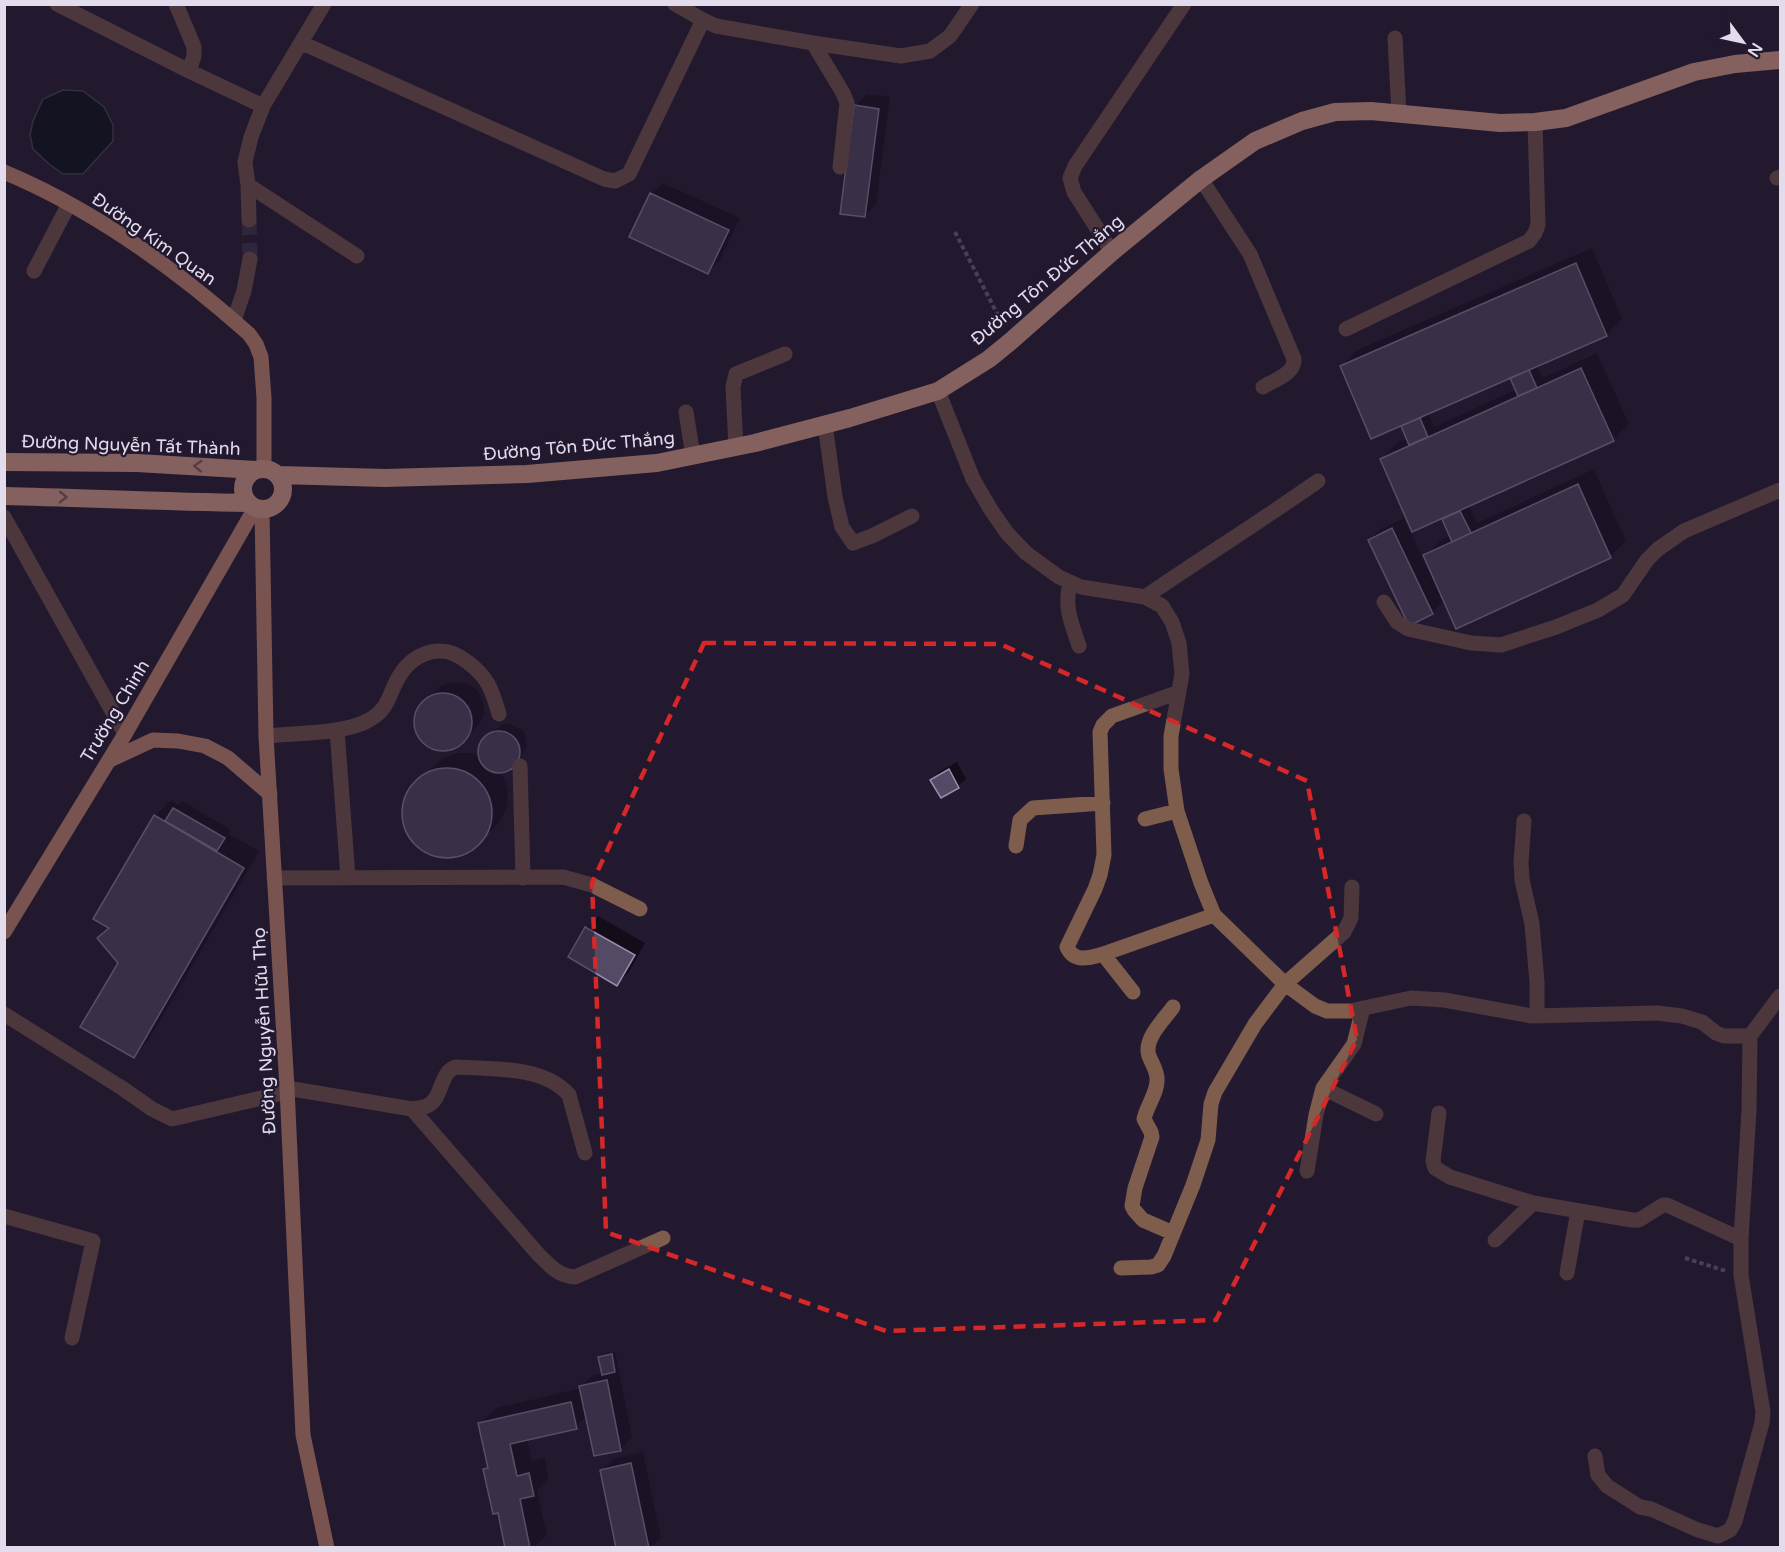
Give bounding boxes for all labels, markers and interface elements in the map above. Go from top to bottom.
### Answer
north arrow [1713,12,1773,72]
text: N [1743,39,1767,60]
street label: Đường Kim Quan [88,188,220,290]
street label: Đường Tôn Đức Thắng [966,210,1128,350]
street label: Đường Tôn Đức Thắng [482,427,676,465]
street label: Đường Nguyễn Tất Thành [21,430,241,460]
one-way arrow [194,460,203,473]
one-way arrow [58,491,67,503]
street label: Trường Chinh [76,656,154,766]
street label: Đường Nguyễn Hữu Thọ [248,927,280,1135]

